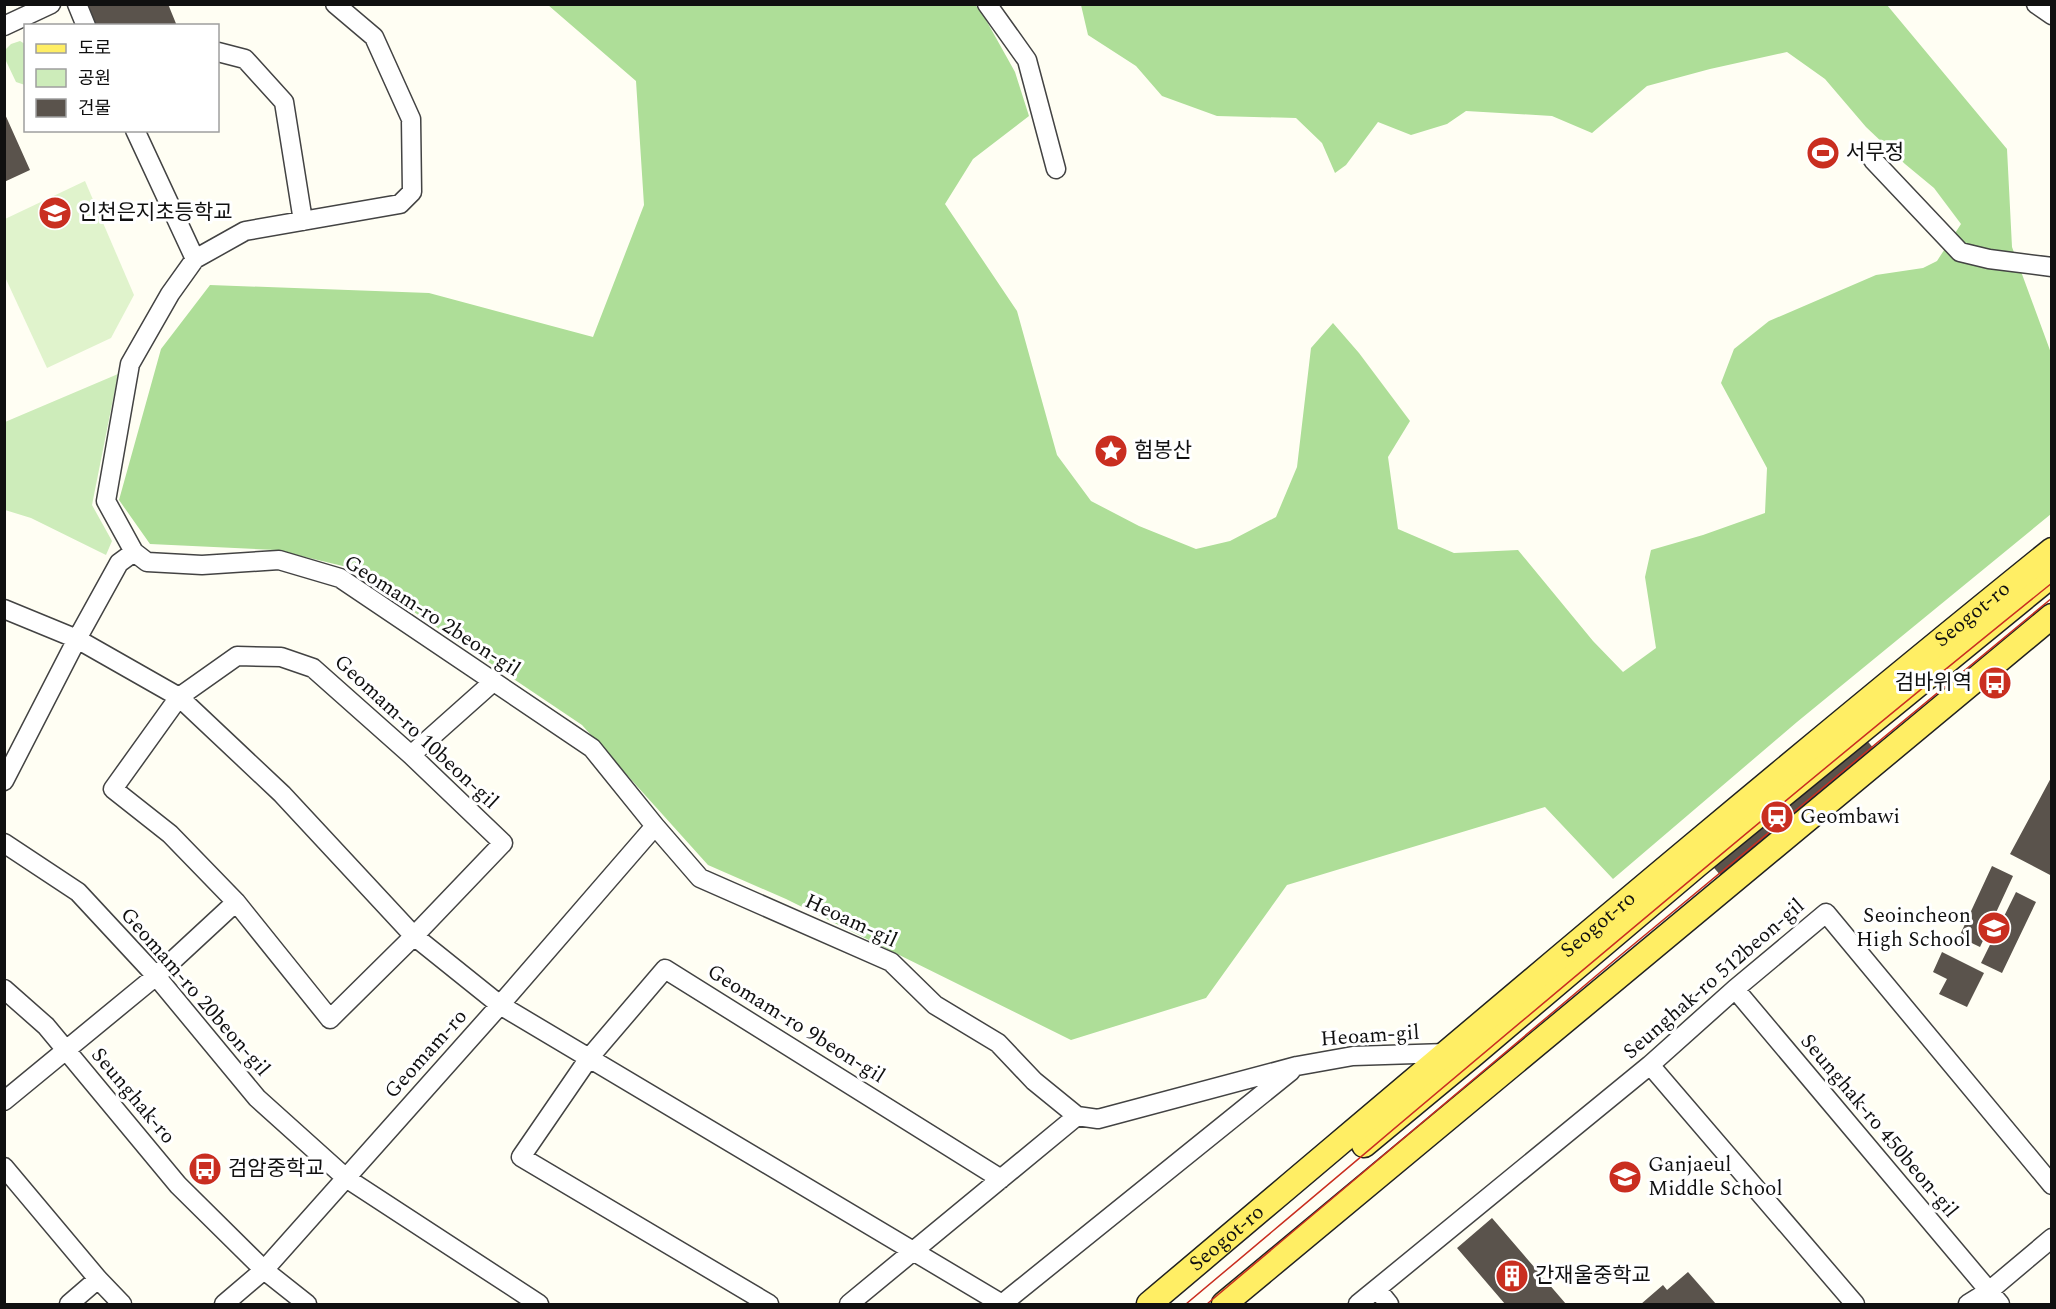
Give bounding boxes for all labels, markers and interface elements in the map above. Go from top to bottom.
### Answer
legend [24,24,219,132]
text: 도로 [78,35,111,62]
text: 공원 [78,65,111,92]
text: 건물 [78,95,111,122]
sports icon: 서무정 [1805,135,1841,171]
place label: 서무정 [1846,137,1904,169]
school or university icon: 인천은지초등학교 [37,195,73,231]
place label: 인천은지초등학교 [78,197,233,229]
place icon: 험봉산 [1093,433,1129,469]
place label: 험봉산 [1134,435,1192,467]
street label: Geomam-ro 2beon-gil [337,547,527,685]
street label: Seogot-ro [1927,574,2018,655]
street label: Geomam-ro 10beon-gil [326,647,506,817]
bus stop icon: 검바위역 [1977,665,2013,701]
place label: 검바위역 [1895,667,1972,699]
station icon: Geombawi [1759,799,1795,835]
place label: Geombawi [1800,801,1900,833]
street label: Seogot-ro [1553,883,1643,966]
street label: Heoam-gil [799,886,903,956]
street label: Seunghak-ro 512beon-gil [1616,891,1812,1067]
street label: Geomam-ro 20beon-gil [112,900,278,1084]
place label: Seoincheon High School [1856,900,1971,956]
school or university icon: Seoincheon High School [1976,910,2012,946]
street label: Geomam-ro 9beon-gil [701,956,891,1092]
street label: Geomam-ro [377,1002,475,1106]
street label: Heoam-gil [1319,1017,1421,1055]
street label: Seunghak-ro 450beon-gil [1792,1027,1966,1225]
street label: Seunghak-ro [83,1041,183,1151]
place label: Ganjaeul Middle School [1648,1149,1783,1205]
bus stop icon: 검암중학교 [187,1151,223,1187]
place label: 검암중학교 [228,1153,325,1185]
school or university icon: Ganjaeul Middle School [1607,1159,1643,1195]
street label: Seogot-ro [1182,1197,1272,1280]
building icon: 간재울중학교 [1494,1258,1530,1294]
place label: 간재울중학교 [1535,1260,1651,1292]

